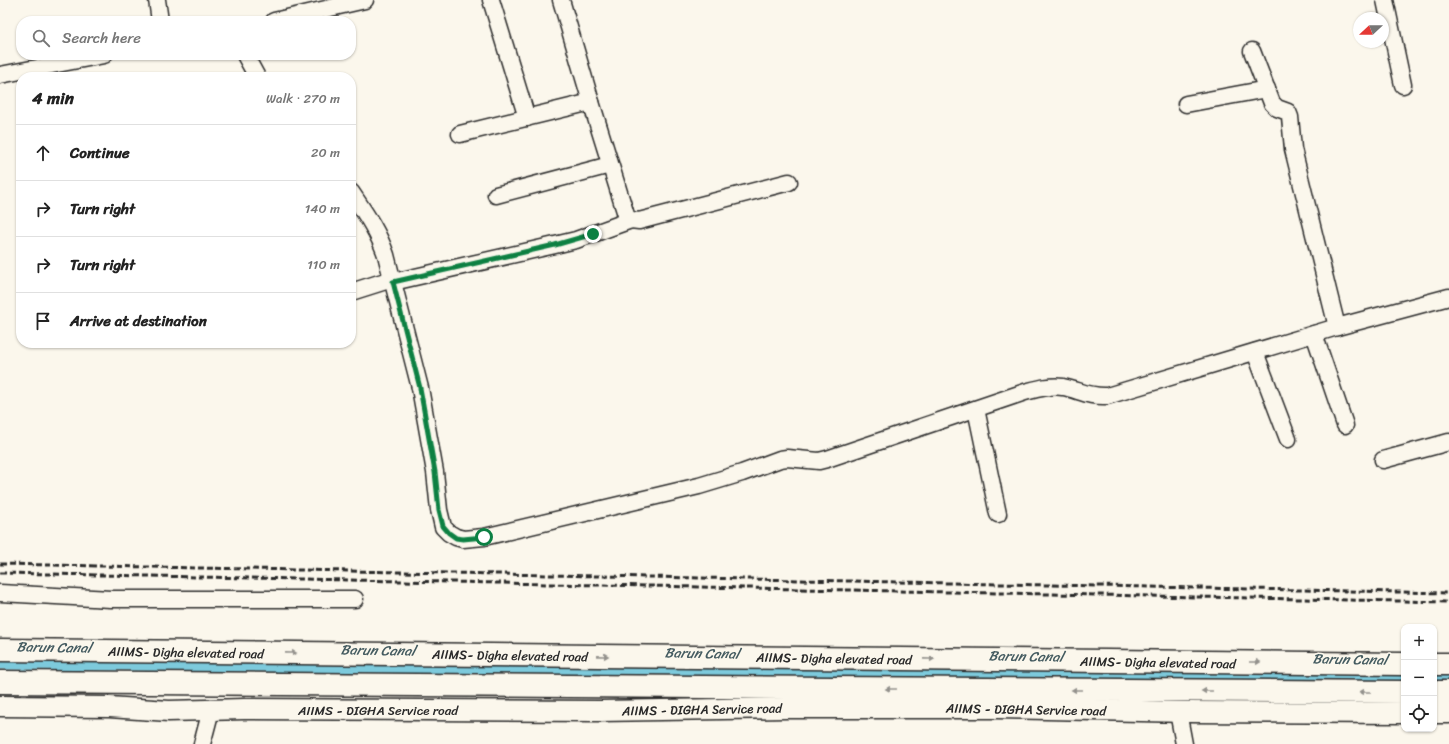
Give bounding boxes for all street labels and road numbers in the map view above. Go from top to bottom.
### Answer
street label: AIIMS- Digha elevated road [107,640,265,665]
street label: AIIMS- Digha elevated road [431,643,589,668]
street label: AIIMS- Digha elevated road [755,646,913,671]
street label: AIIMS- Digha elevated road [1079,650,1237,675]
street label: AIIMS - DIGHA Service road [621,697,783,722]
street label: AIIMS - DIGHA Service road [945,697,1107,722]
street label: AIIMS - DIGHA Service road [297,699,459,722]

